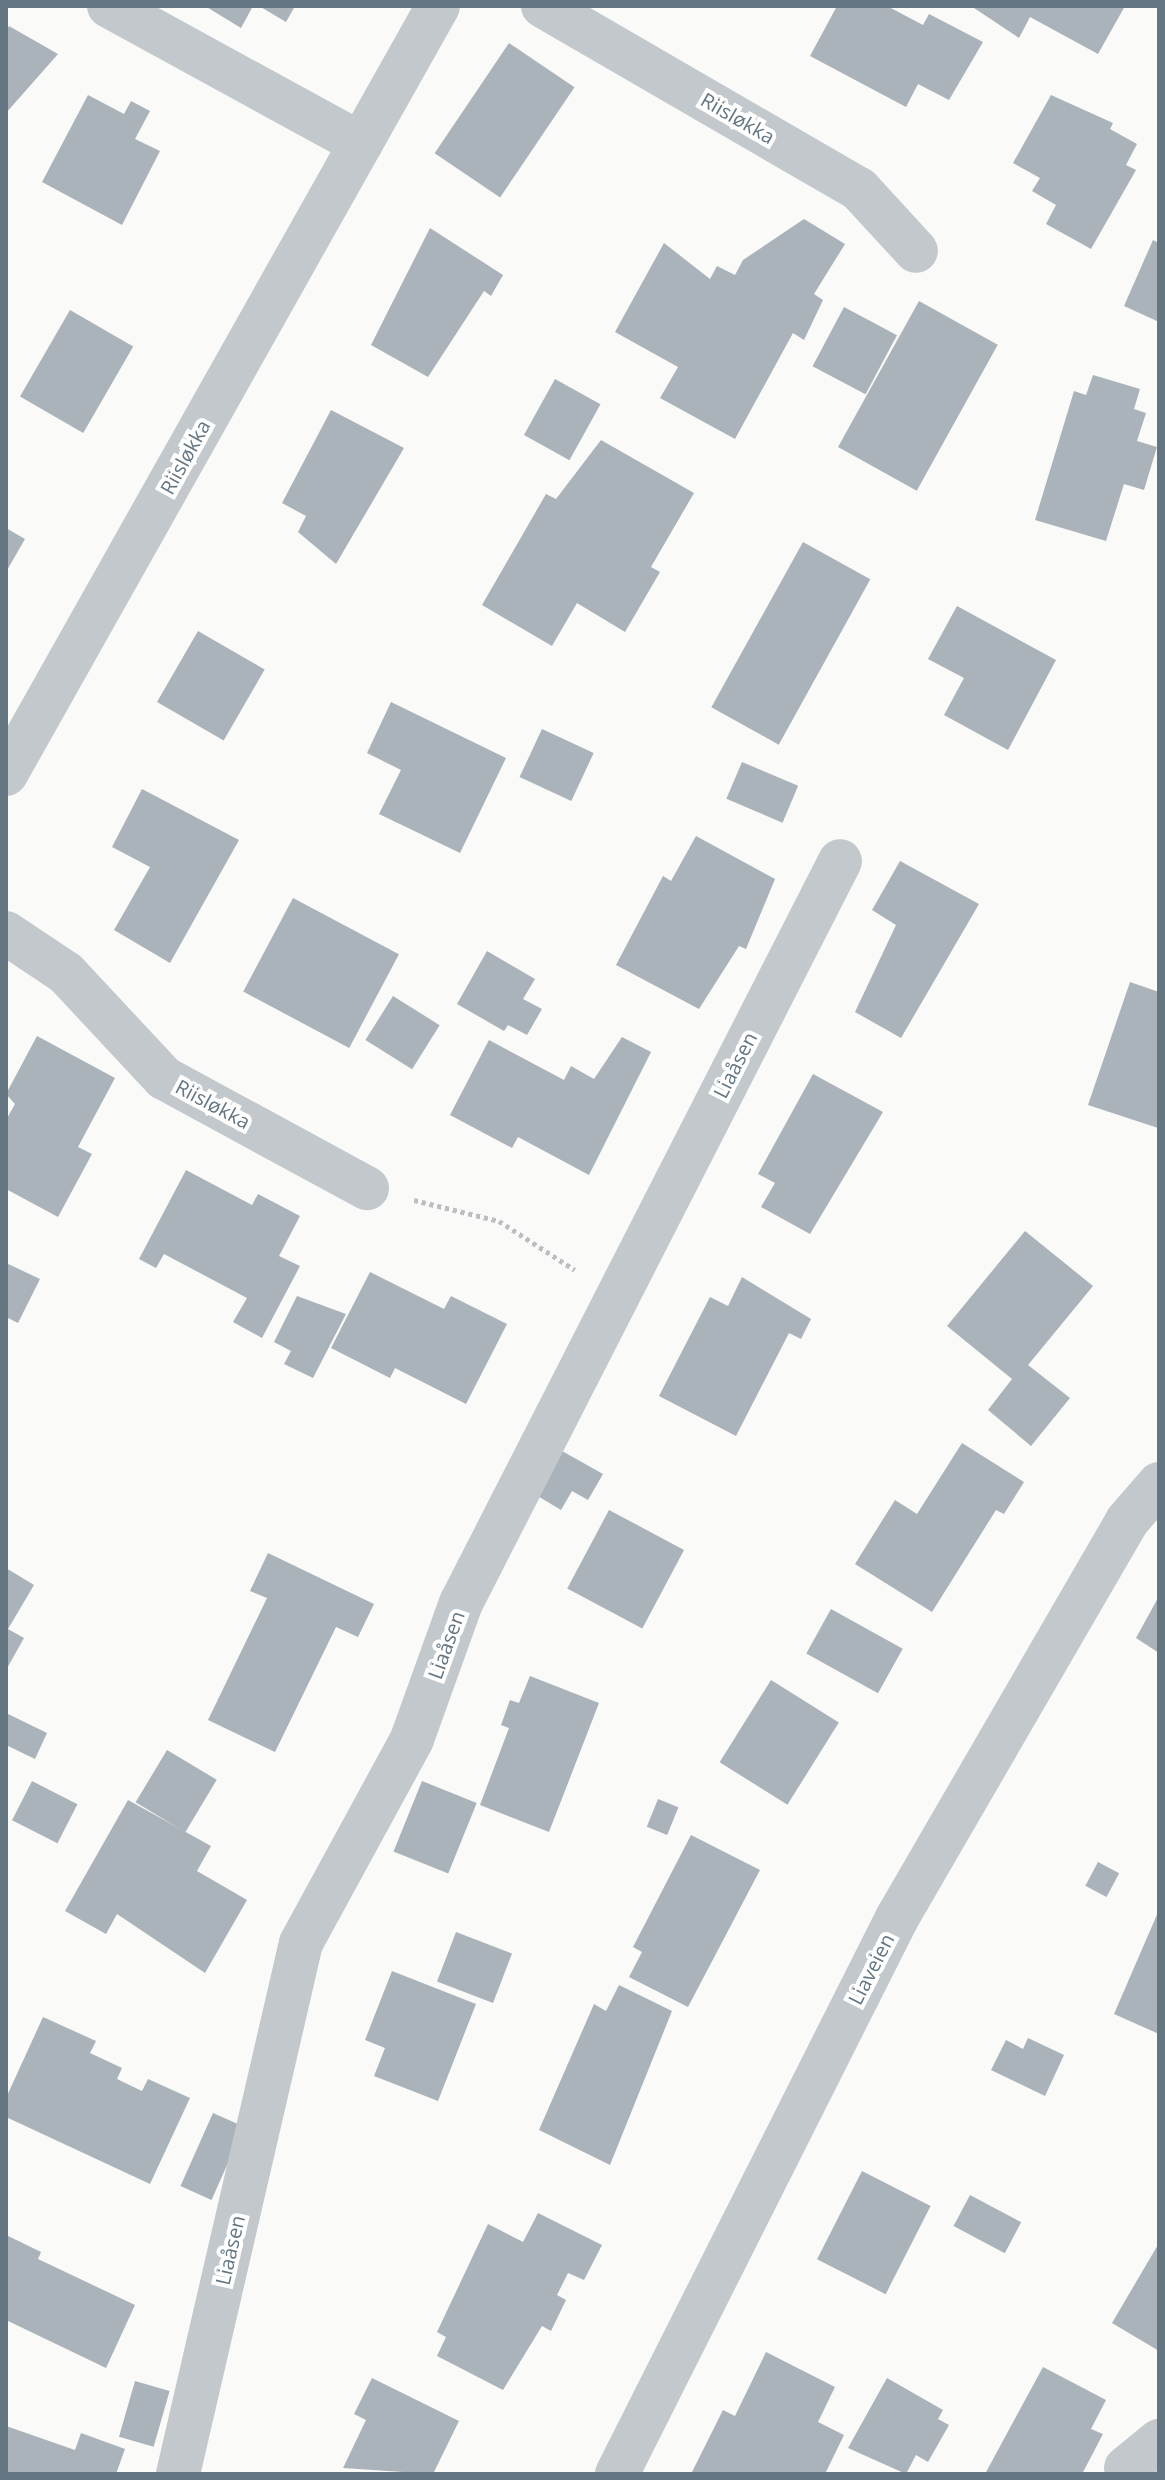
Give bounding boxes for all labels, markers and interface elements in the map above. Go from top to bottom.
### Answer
street label: Riisløkka [697,87,779,149]
street label: Riisløkka [155,416,215,498]
street label: Liaåsen [708,1028,762,1102]
street label: Riisløkka [172,1074,254,1134]
street label: Liaåsen [423,1608,469,1682]
street label: Liaveien [843,1930,899,2008]
street label: Liaåsen [210,2213,250,2287]

